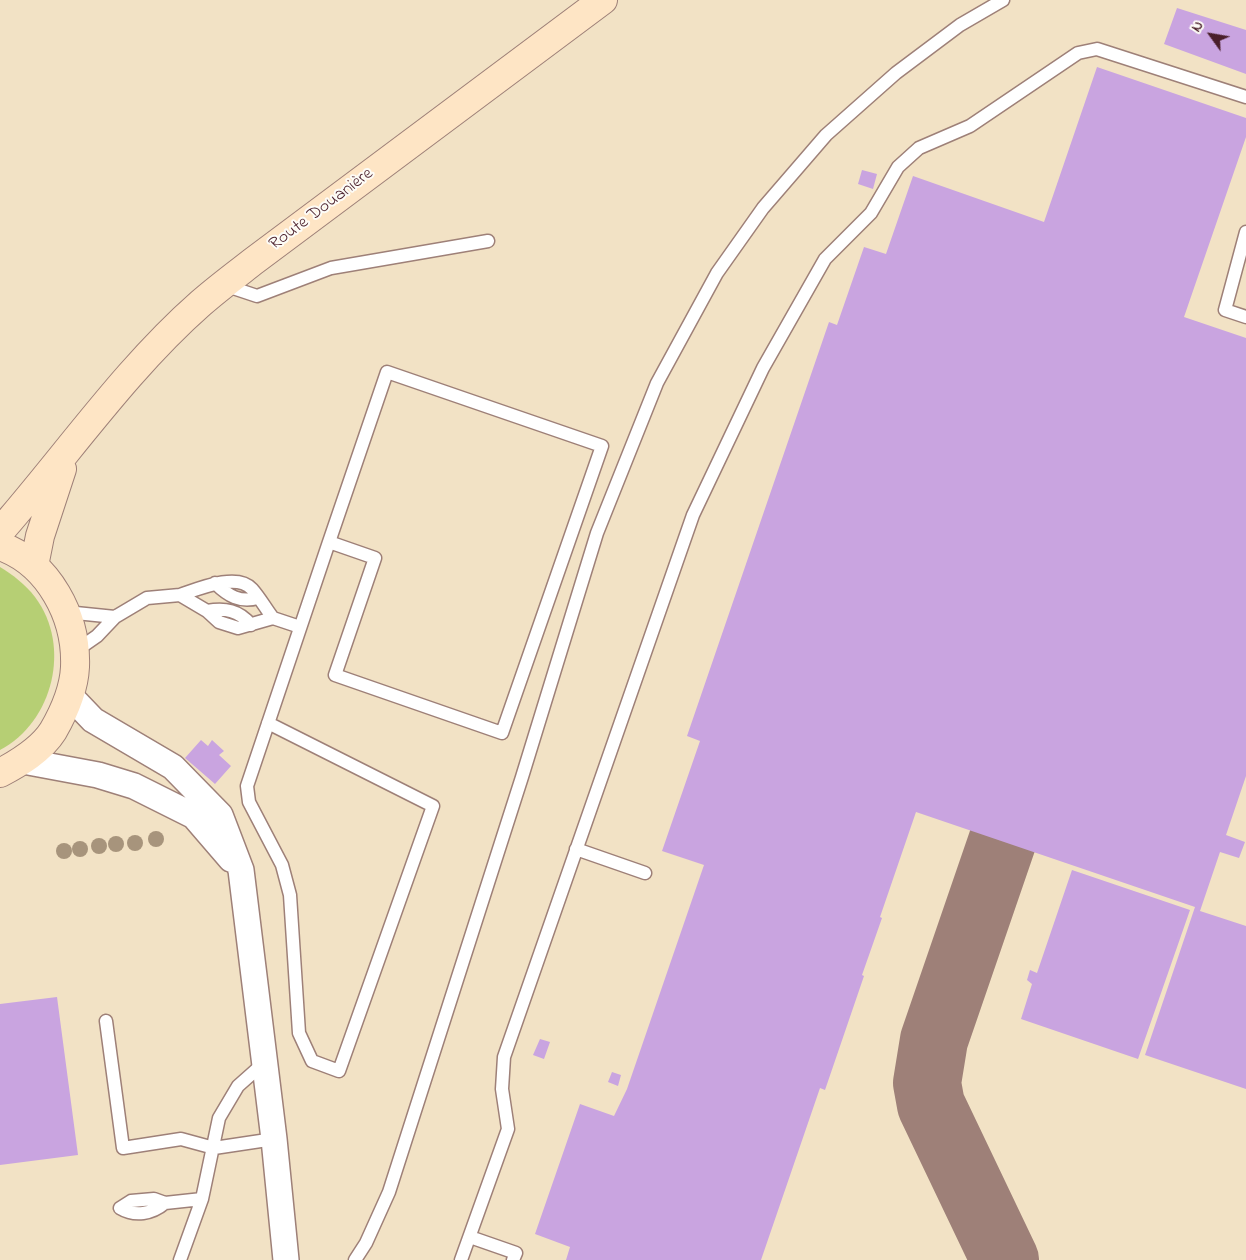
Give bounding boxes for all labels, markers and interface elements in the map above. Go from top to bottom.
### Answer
north arrow [1186,10,1236,60]
text: N [1186,17,1209,36]
street label: Route Douanière [266,164,378,256]

